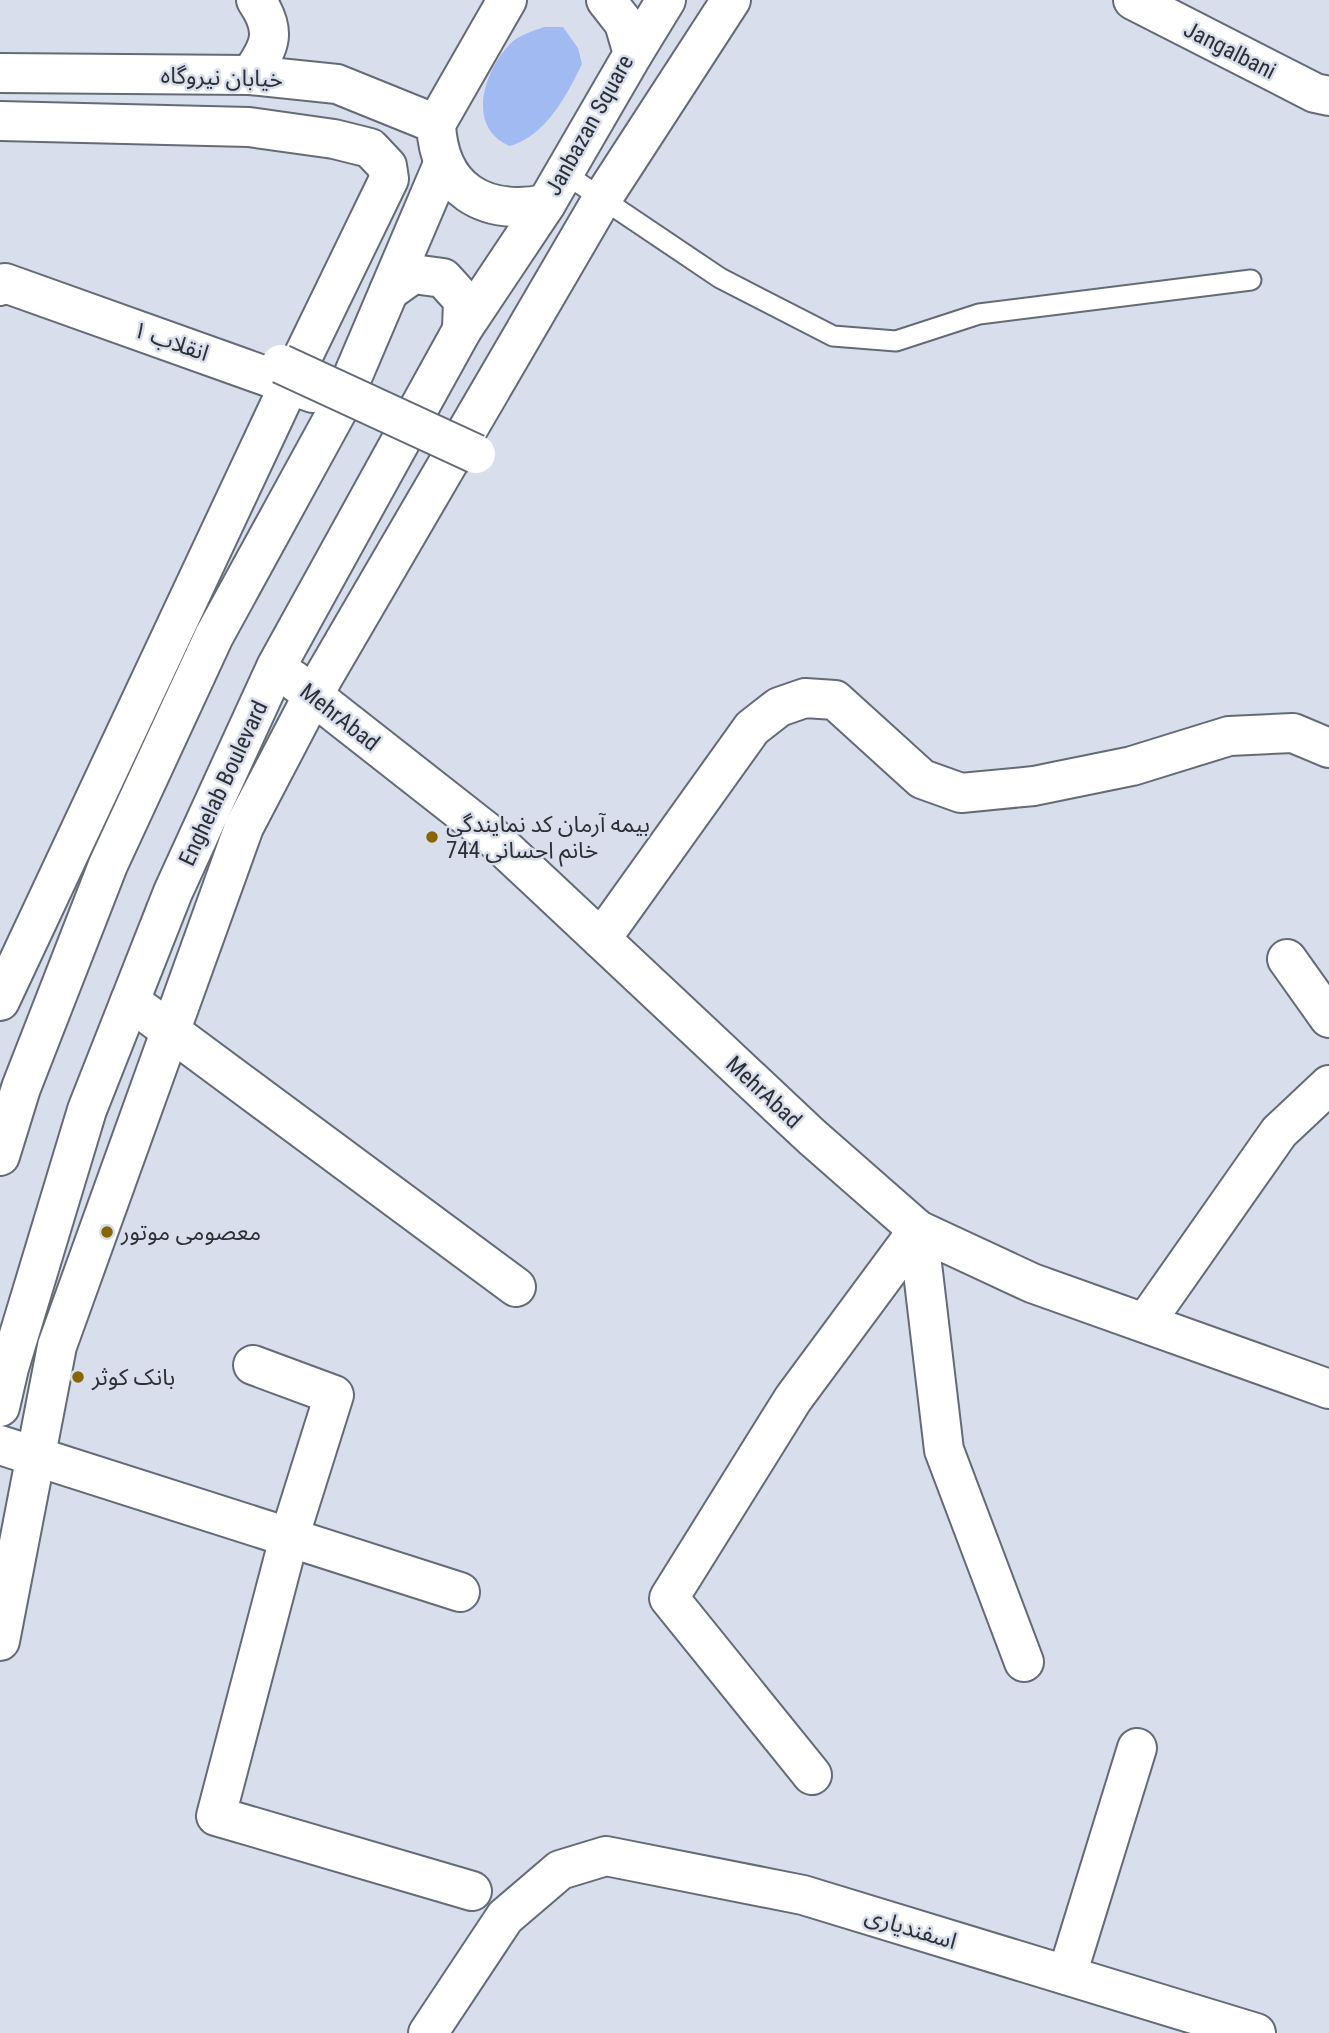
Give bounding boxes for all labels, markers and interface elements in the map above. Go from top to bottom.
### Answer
street label: Jangalbani [1179,16,1280,85]
street label: Janbazan Square [540,50,639,200]
street label: خیابان نیروگاه [160,62,284,93]
street label: انقلاب ۱ [130,316,212,367]
street label: MehrAbad [295,678,385,757]
street label: Enghelab Boulevard [173,697,273,870]
place label: بیمه آرمان کد نمایندگی 744 خانم احسانی [446,811,650,867]
marker: بیمه آرمان کد نمایندگی 744 خانم احسانی [424,829,440,845]
street label: MehrAbad [720,1051,807,1134]
place label: معصومی موتور [120,1219,261,1246]
marker: معصومی موتور [99,1224,115,1240]
place label: بانک کوثر [91,1364,175,1391]
marker: بانک کوثر [70,1369,86,1385]
street label: اسفندیاری [862,1902,960,1955]

